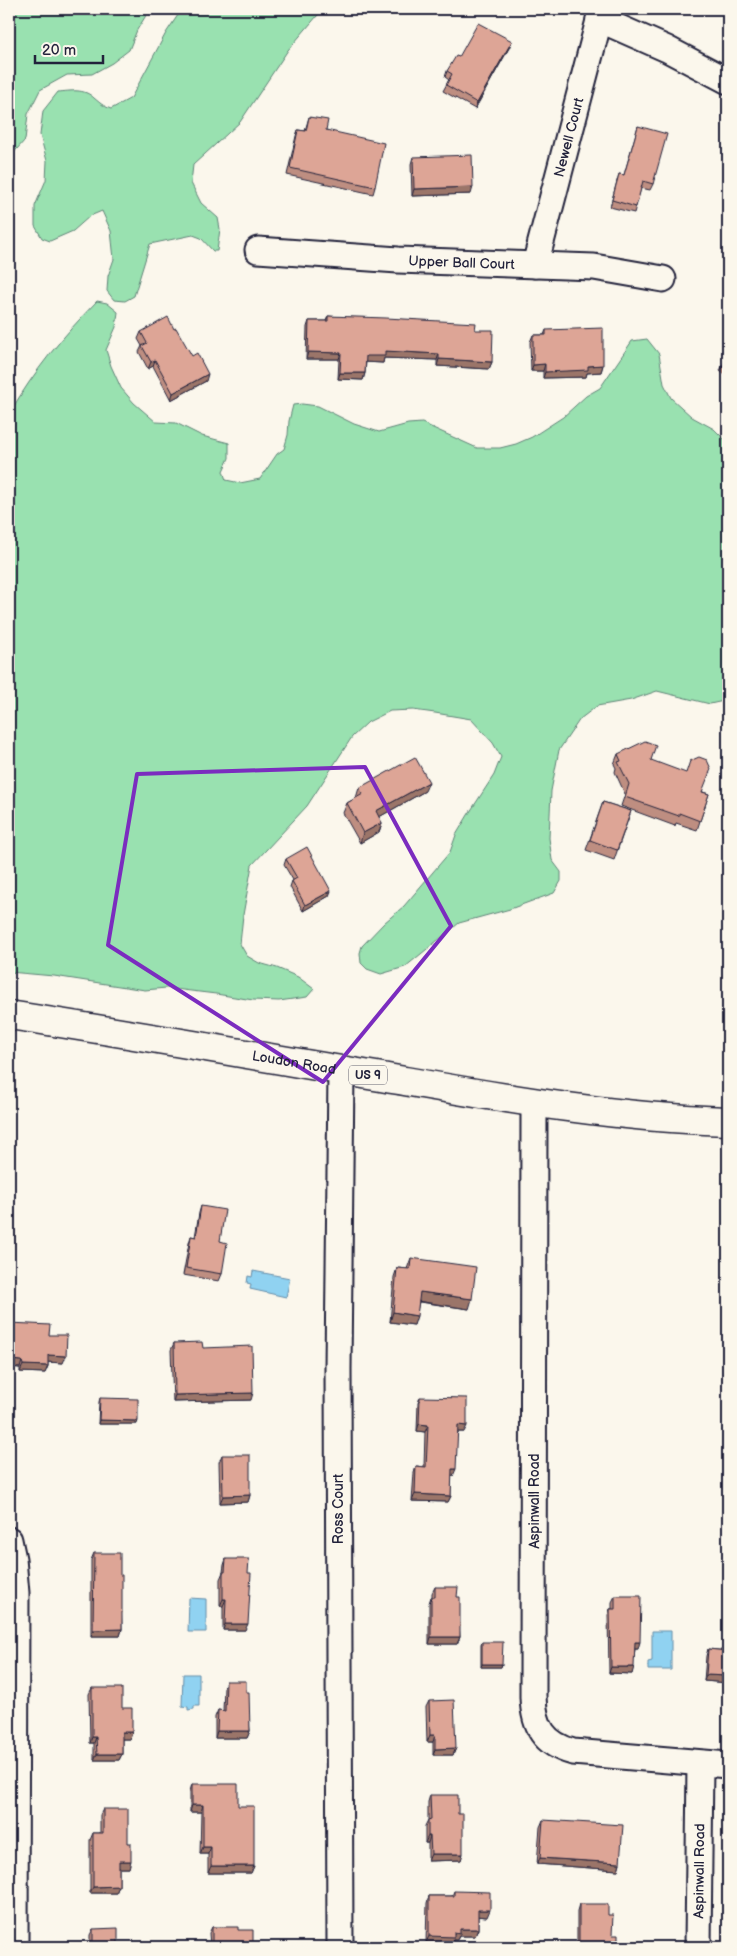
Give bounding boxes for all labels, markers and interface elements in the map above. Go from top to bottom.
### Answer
scale bar [35,32,102,64]
text: 20 m [42,41,76,60]
street label: Newell Court [550,95,587,179]
street label: Upper Ball Court [408,252,516,273]
street label: Loudon Road [251,1047,337,1078]
road number: US 9 [349,1066,387,1084]
street label: Aspinwall Road [526,1453,543,1549]
street label: Ross Court [330,1473,347,1544]
street label: Aspinwall Road [690,1823,708,1919]

